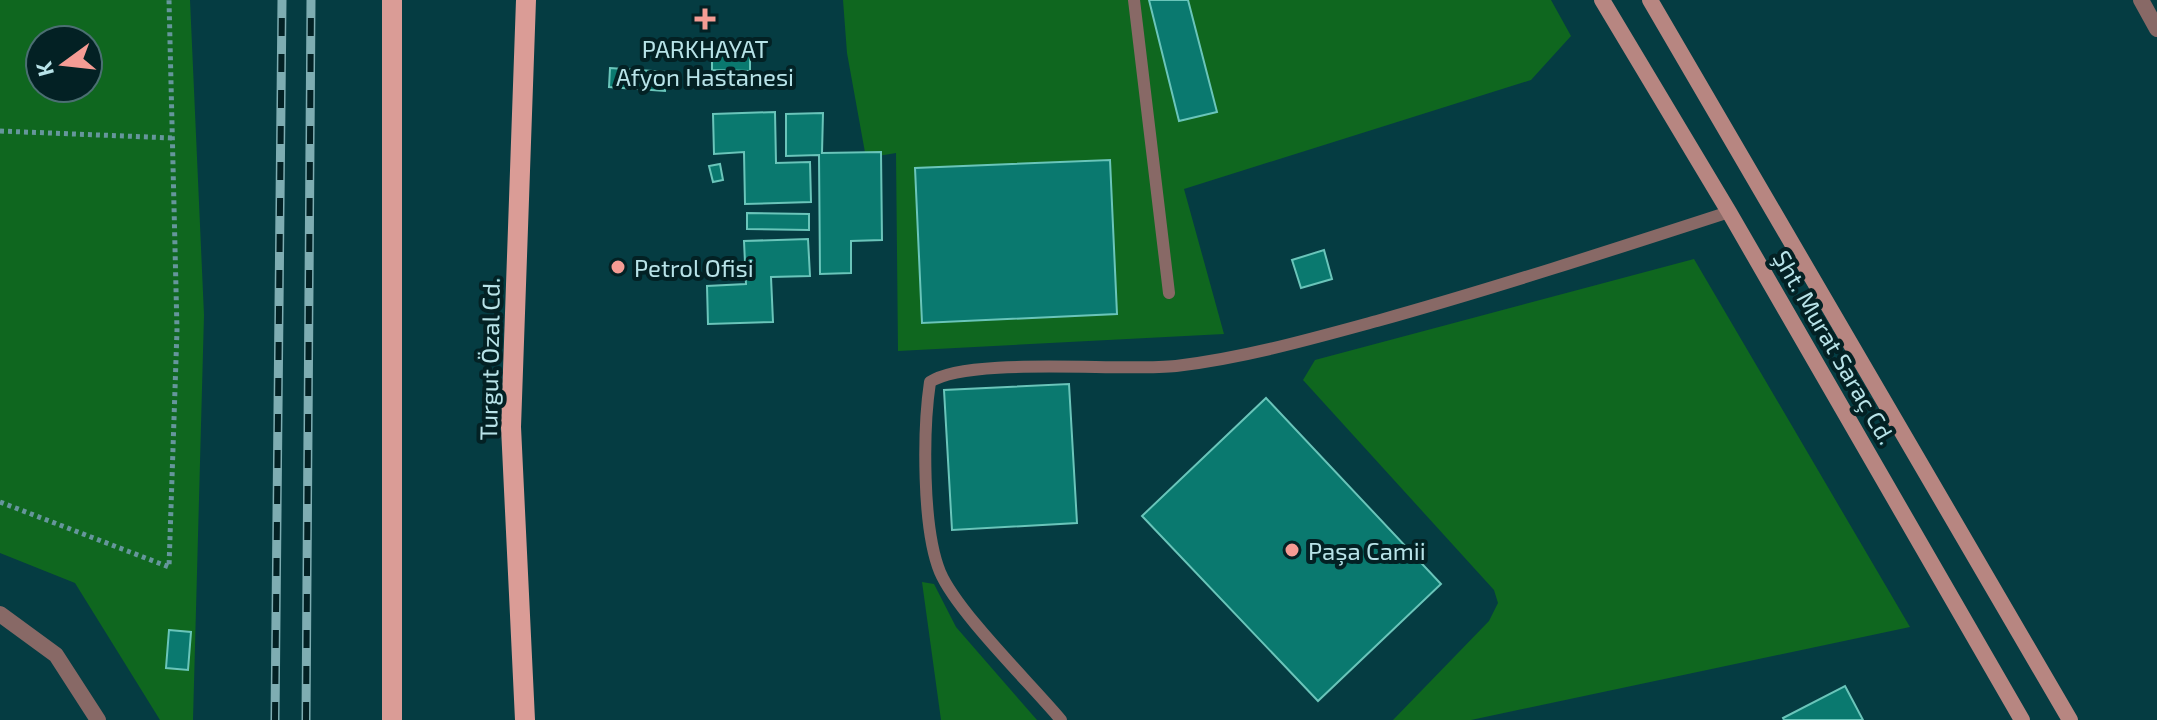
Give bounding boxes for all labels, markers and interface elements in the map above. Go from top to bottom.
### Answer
marker: PARKHAYAT Afyon Hastanesi [694,8,716,30]
north arrow [24,24,104,104]
place label: PARKHAYAT Afyon Hastanesi [616,34,794,91]
text: K [29,59,58,80]
street label: Şht. Murat Saraç Cd. [1767,245,1902,450]
place label: Petrol Ofisi [634,253,754,282]
marker: Petrol Ofisi [609,258,627,276]
street label: Turgut Özal Cd. [473,277,505,441]
place label: Paşa Camii [1308,536,1426,566]
marker: Paşa Camii [1283,541,1301,559]

